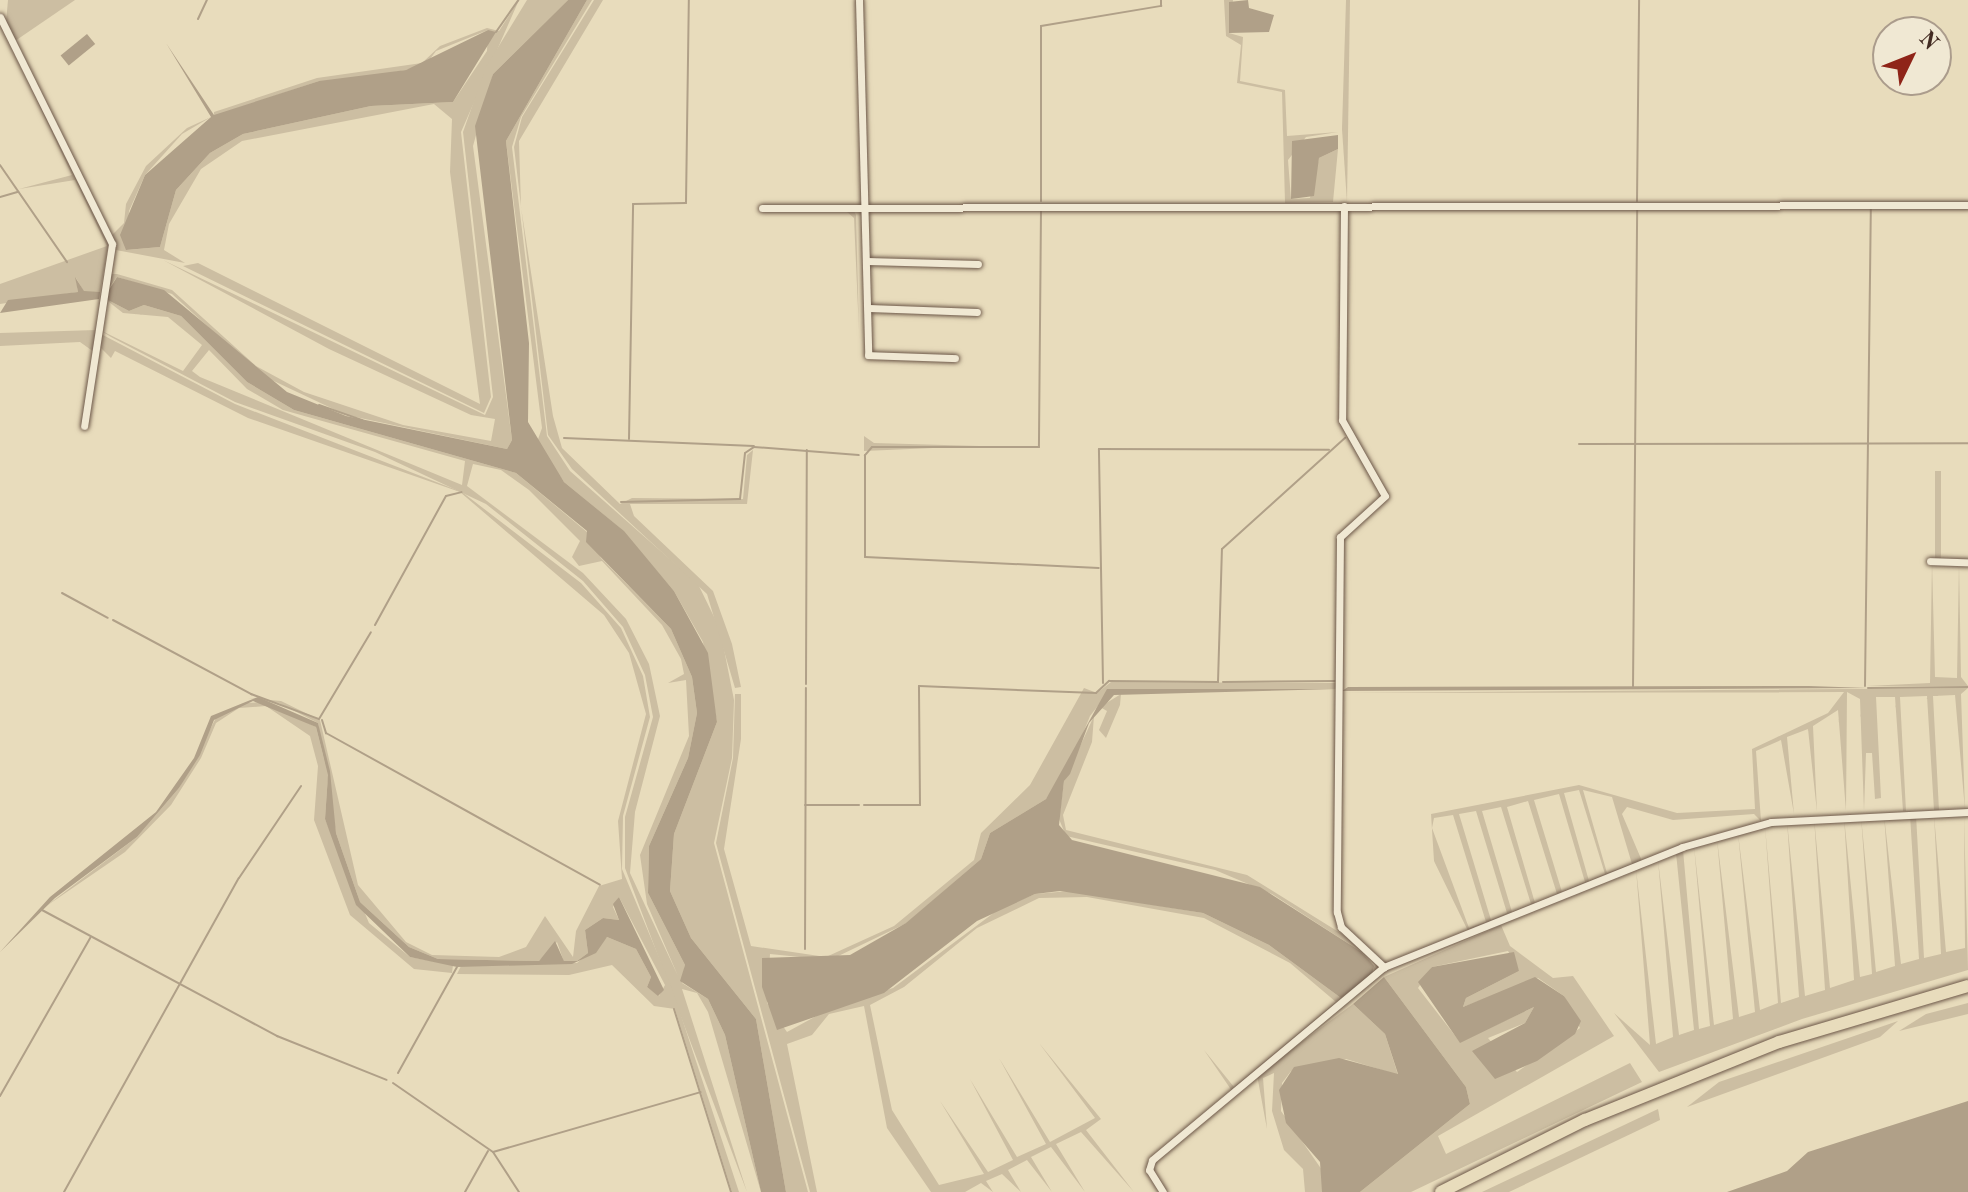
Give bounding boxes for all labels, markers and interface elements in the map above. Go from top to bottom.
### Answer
north arrow [1872,16,1952,96]
text: N [1914,27,1942,55]

